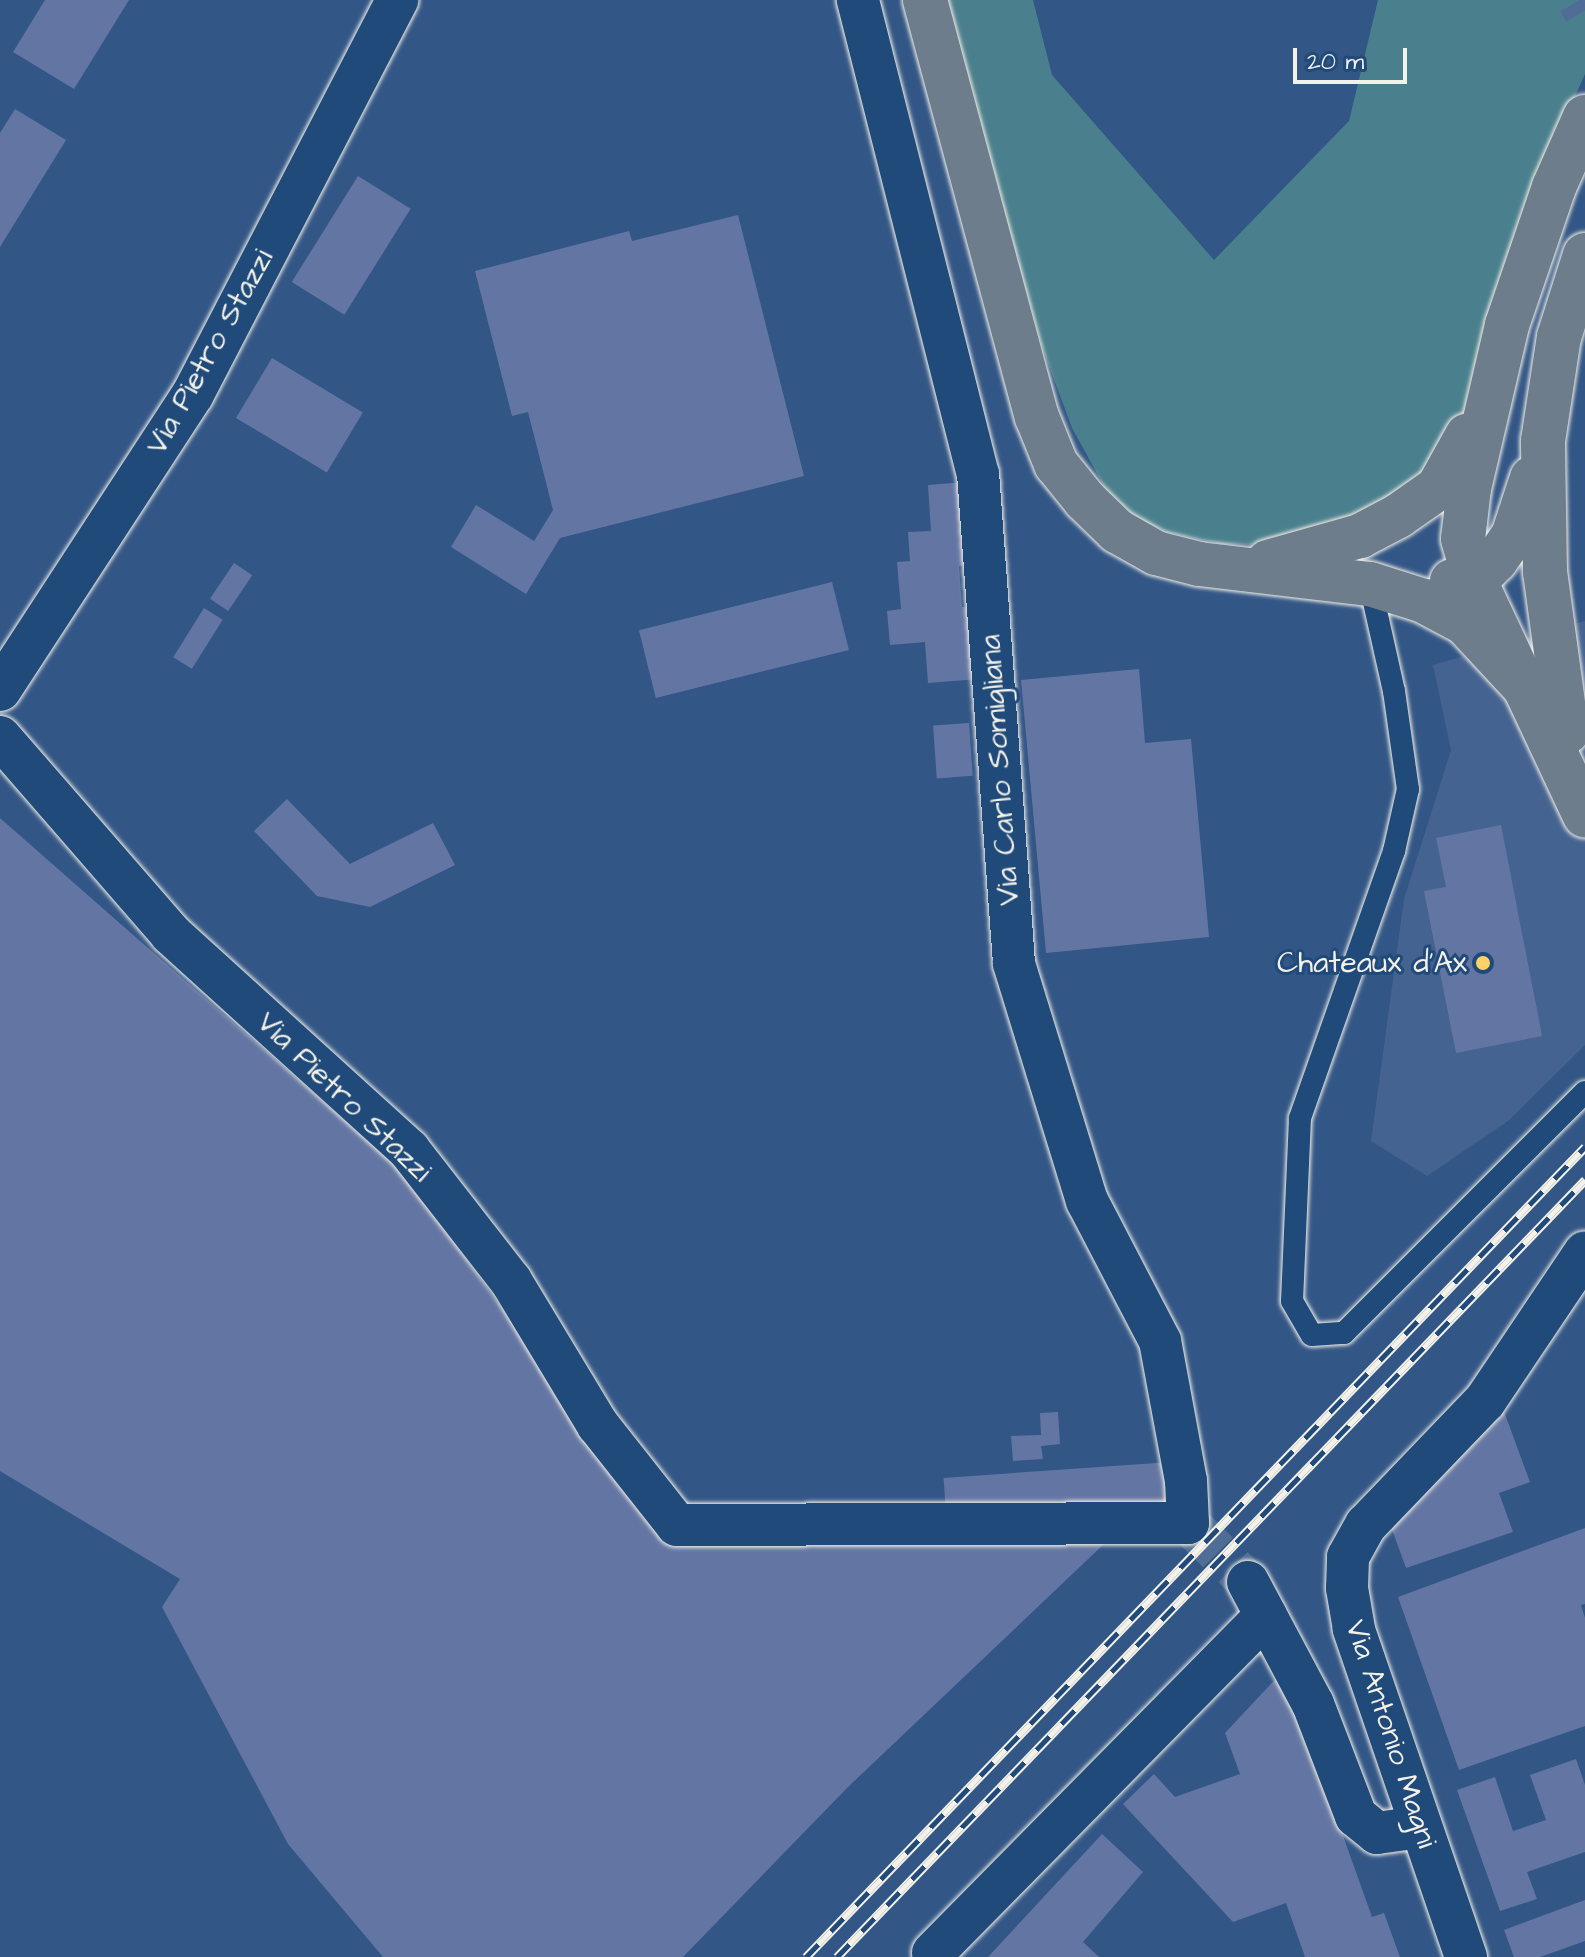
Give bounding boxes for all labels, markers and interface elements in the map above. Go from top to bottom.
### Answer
scale bar [1297,32,1411,82]
text: 20 m [1307,45,1364,79]
street label: Via Pietro Stazzi [139,243,281,461]
street label: Via Carlo Somigliana [973,633,1027,907]
place label: Chateaux d'Ax [1277,945,1467,981]
marker: Chateaux d'Ax [1474,954,1492,972]
street label: Via Pietro Stazzi [249,1005,439,1189]
street label: Via Antonio Magni [1337,1616,1445,1852]

